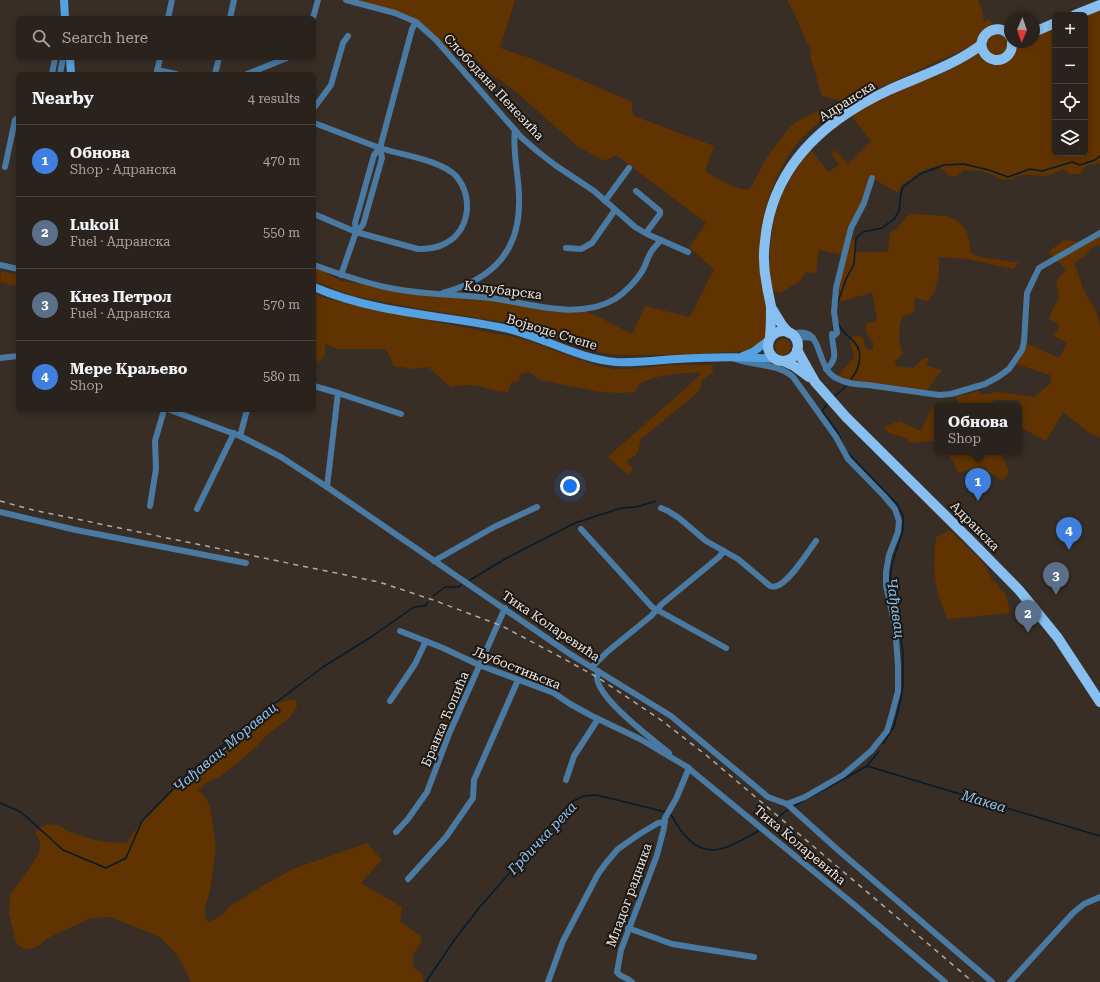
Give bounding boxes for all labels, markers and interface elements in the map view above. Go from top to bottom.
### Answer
north arrow [1004,12,1040,48]
map controls [1052,12,1088,156]
button: + [1052,12,1088,48]
search box [16,16,316,60]
icon: search [30,27,52,49]
text: Search here [62,29,148,47]
street label: Слободана Пенезића [441,31,547,143]
button: − [1052,48,1088,84]
street label: Адранска [816,78,878,124]
button: locate [1052,84,1088,120]
text: Nearby [32,88,94,108]
text: 4 results [248,91,300,106]
button: layers [1052,120,1088,156]
text: Обнова [70,144,130,162]
text: 1 [41,153,49,168]
text: 470 m [263,153,300,168]
text: Shop · Адранска [70,162,176,177]
text: Lukoil [70,216,119,234]
text: 2 [41,225,49,240]
text: 550 m [263,225,300,240]
text: Fuel · Адранска [70,234,170,249]
street label: Колубарска [463,278,543,302]
text: Кнез Петрол [70,288,172,306]
text: 3 [41,297,49,312]
text: 570 m [263,297,300,312]
text: Fuel · Адранска [70,306,170,321]
street label: Војводе Степе [505,311,599,353]
text: Мере Краљево [70,360,187,378]
text: 4 [41,369,49,384]
text: 580 m [263,369,300,384]
text: Shop [70,378,103,393]
popup [934,403,1022,455]
text: Обнова [948,413,1008,431]
text: Shop [948,431,981,446]
pin: 1 [965,468,991,501]
your location [560,476,580,496]
street label: Адранска [947,498,1003,554]
pin: 4 [1056,517,1082,550]
pin: 3 [1043,562,1069,595]
water label: Чађавац [884,577,908,640]
street label: Тика Коларевића [499,588,603,664]
pin: 2 [1015,600,1041,633]
street label: Љубостињска [471,644,563,692]
street label: Бранка Ћопића [418,669,472,769]
water label: Чађавац-Моравац [170,699,280,795]
water label: Маква [959,786,1008,815]
water label: Грдичка река [504,798,580,878]
street label: Тика Коларевића [751,802,849,888]
street label: Младог радника [603,841,655,949]

